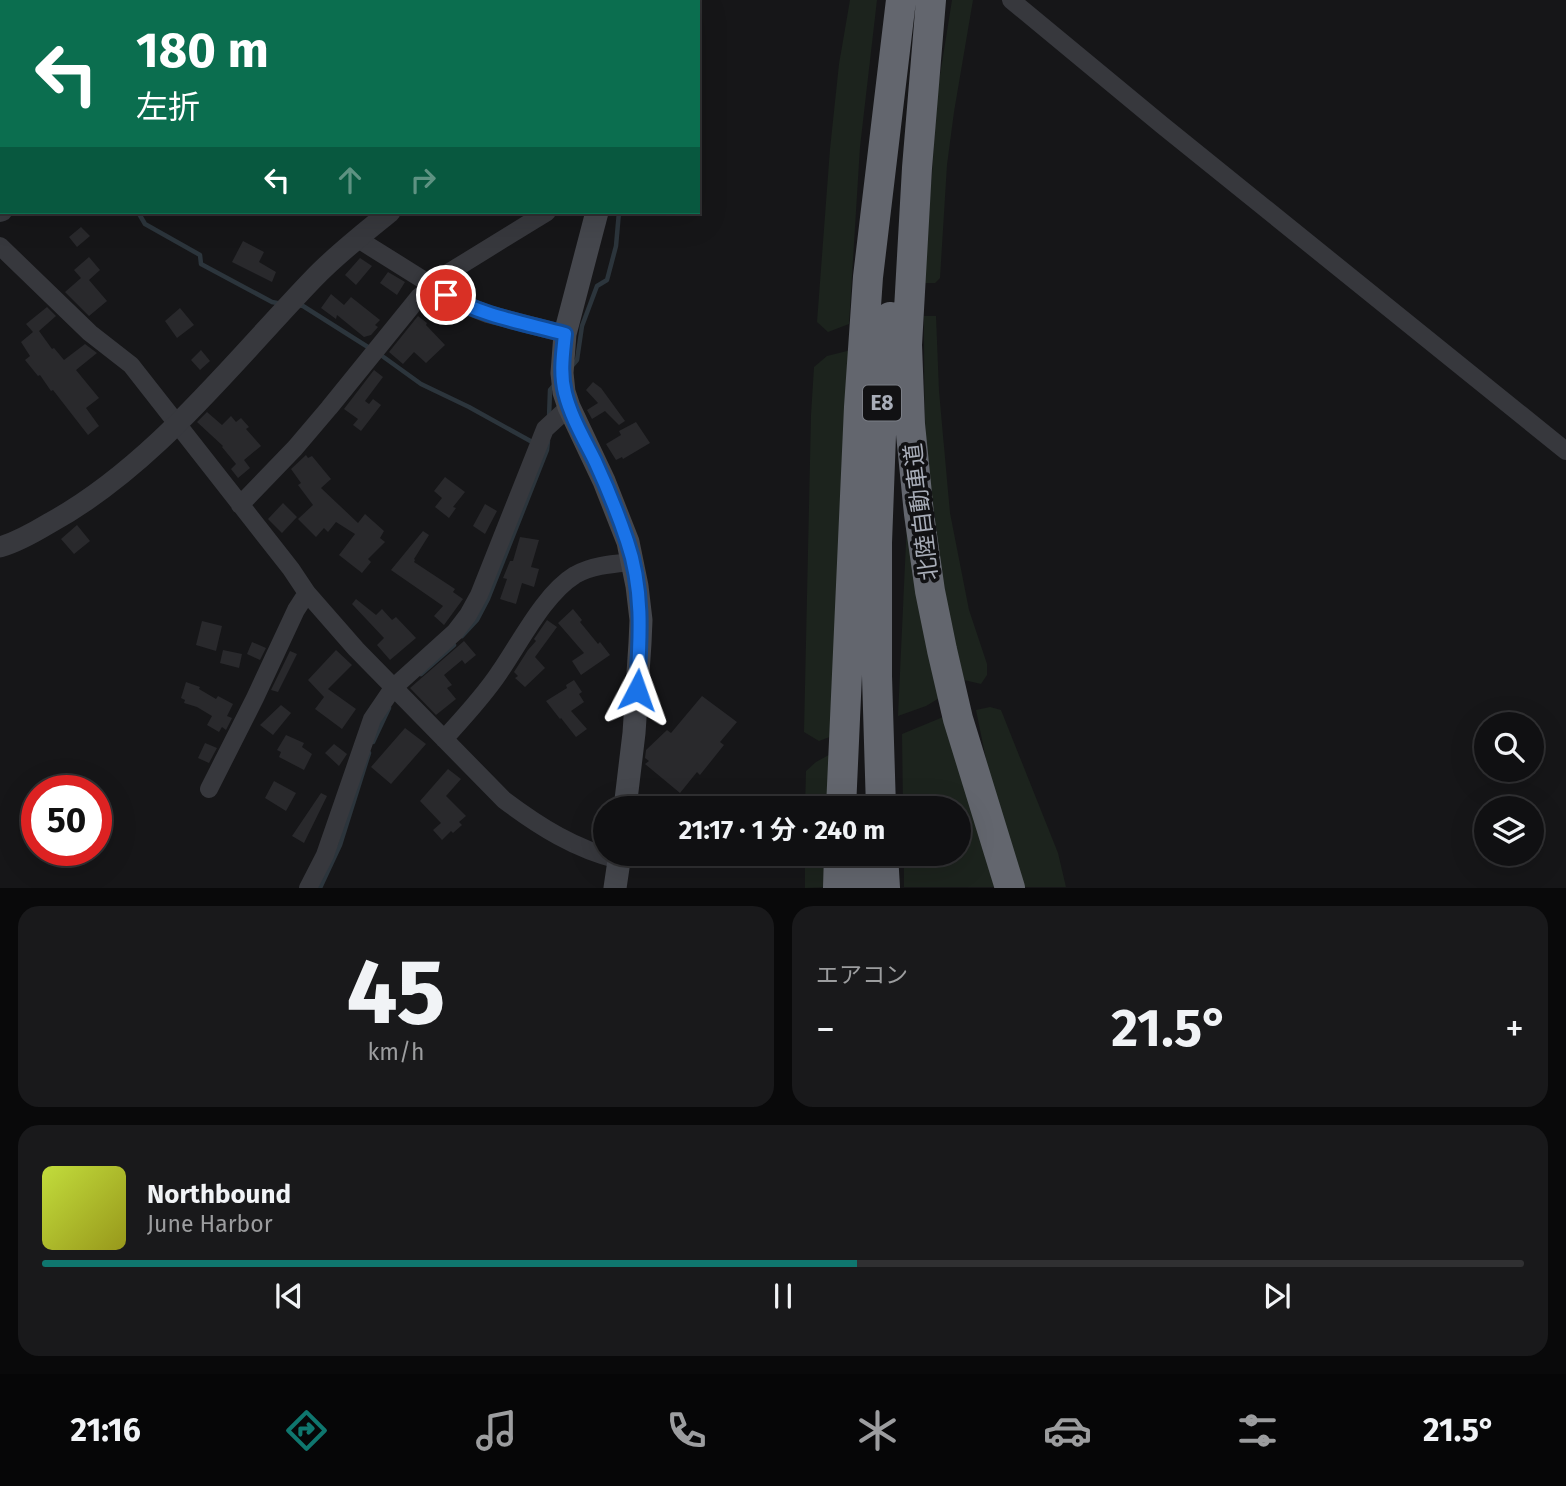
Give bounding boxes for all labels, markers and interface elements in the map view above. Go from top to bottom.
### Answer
text: 180 m [136,21,269,80]
icon: left [21,28,112,119]
text: 左折 [136,88,200,126]
icon: left [258,161,296,199]
icon: ahead [331,161,369,199]
icon: right [404,161,442,199]
pin [416,265,476,325]
icon: arrive [427,276,465,314]
road number: E8 [863,386,901,420]
street label: 北陸自動車道 [899,442,943,582]
position arrow [600,653,674,727]
map controls [1474,712,1544,866]
button: search [1474,712,1544,782]
speed limit sign: 50 [21,775,112,866]
button: layers [1474,796,1544,866]
text: 21:17 · 1 分 · 240 m [679,815,885,846]
text: 45 [346,938,446,1047]
text: エアコン [816,961,908,989]
text: 21.5° [1111,997,1229,1060]
text: − [816,1006,835,1052]
text: + [1505,1006,1524,1052]
text: km/h [368,1038,424,1066]
text: Northbound [147,1179,291,1210]
text: June Harbor [147,1210,273,1238]
icon: previous [270,1277,308,1315]
icon: pause [764,1277,802,1315]
icon: next [1258,1277,1296,1315]
icon: directions [282,1406,331,1455]
icon: music [472,1406,521,1455]
icon: phone [662,1406,711,1455]
icon: climate [853,1406,902,1455]
icon: car [1043,1406,1092,1455]
icon: filters [1233,1406,1282,1455]
text: 21:16 [71,1411,141,1449]
text: 21.5° [1423,1411,1495,1449]

